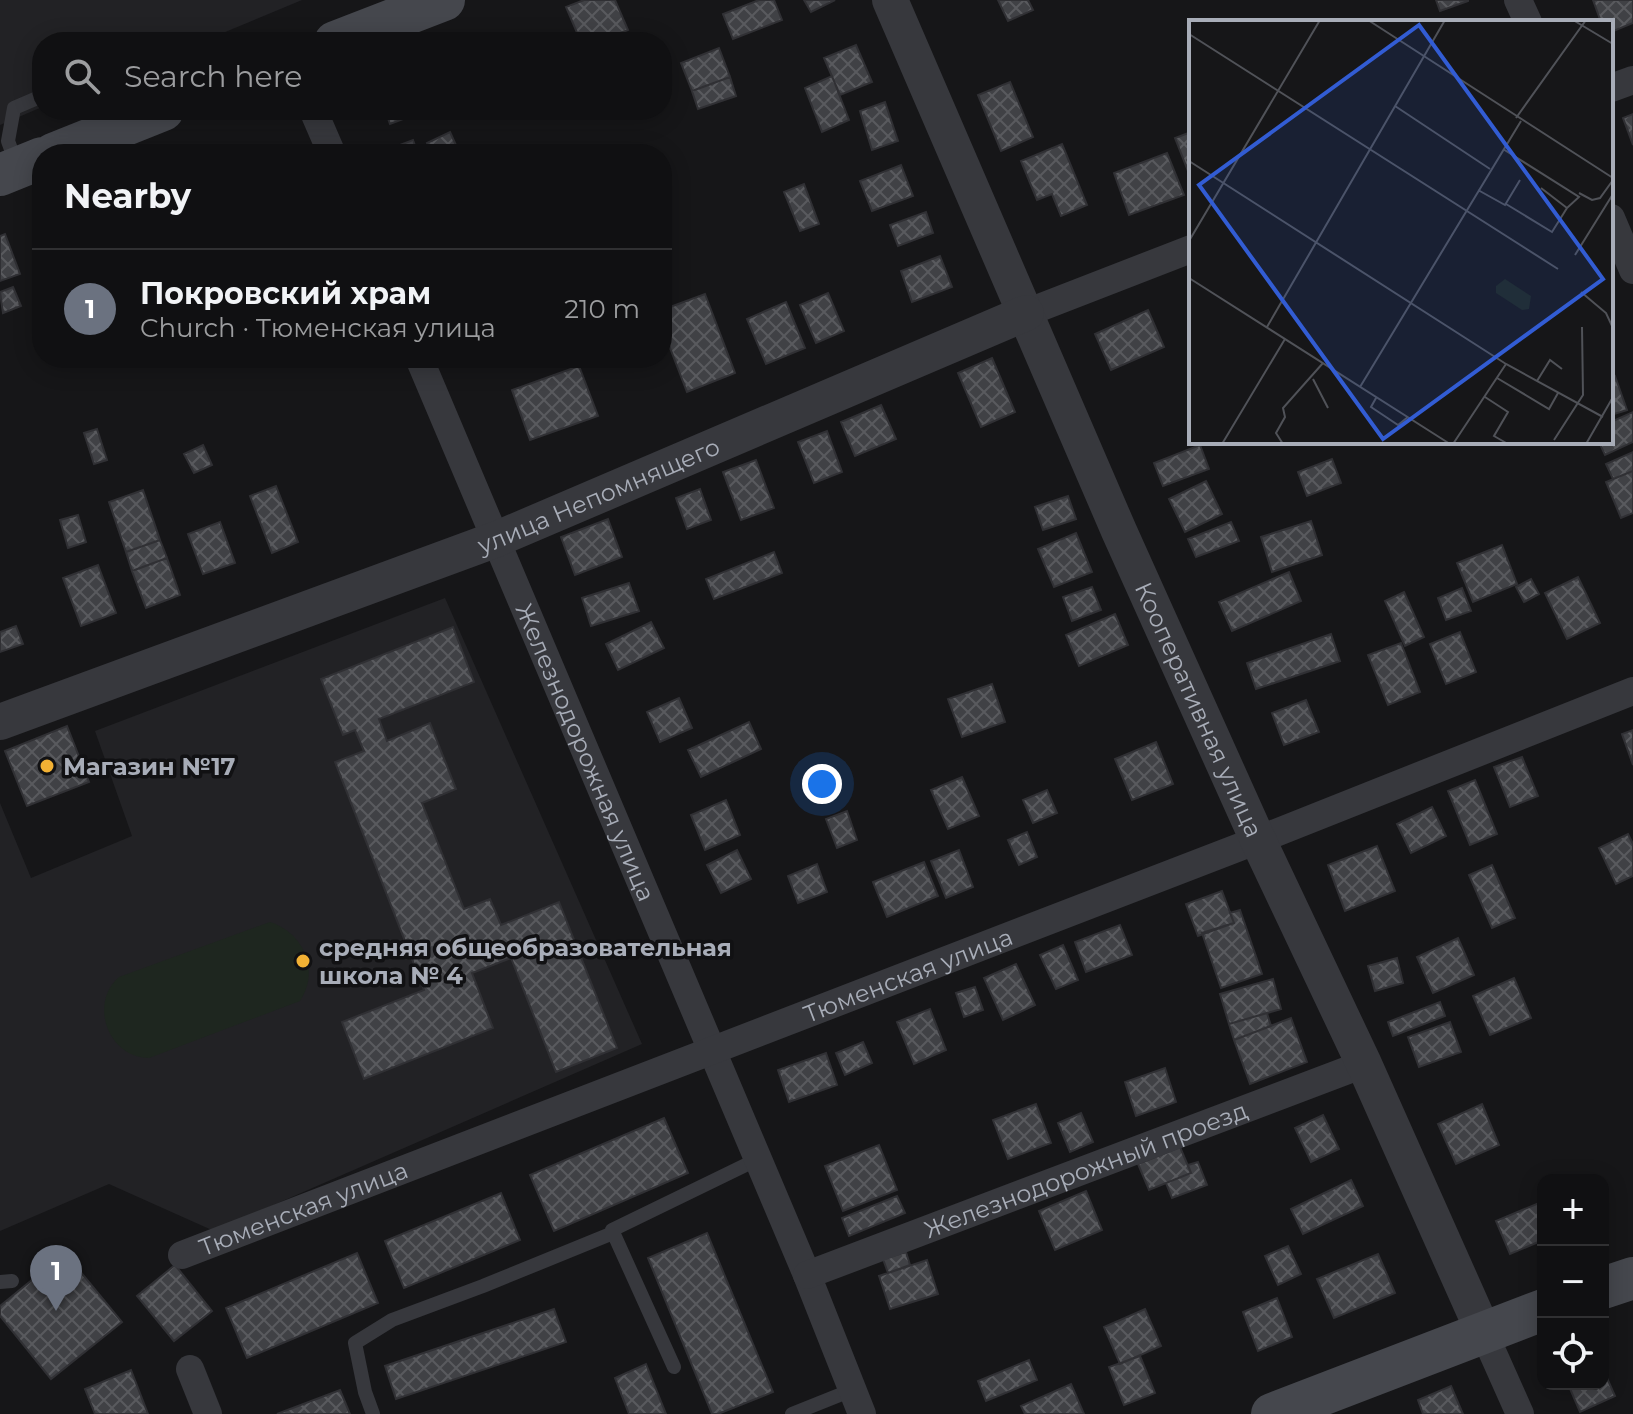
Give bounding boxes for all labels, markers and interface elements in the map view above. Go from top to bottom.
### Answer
inset map [1189,20,1613,444]
search box [32,32,672,120]
icon: search [60,54,104,98]
text: Search here [124,58,302,95]
text: Nearby [64,175,191,217]
text: Покровский храм [140,275,431,312]
text: 1 [85,293,95,325]
text: 210 m [564,293,640,325]
text: Church · Тюменская улица [140,312,496,344]
street label: улица Непомнящего [473,431,724,560]
street label: Кооперативная улица [1129,577,1269,842]
street label: Железнодорожная улица [510,599,662,905]
place label: Магазин №17 [63,752,236,781]
marker: Магазин №17 [38,757,56,775]
your location [802,764,842,804]
street label: Тюменская улица [799,922,1016,1028]
place label: средняя общеобразовательная школа № 4 [319,933,732,990]
marker: средняя общеобразовательная школа № 4 [294,952,312,970]
street label: Железнодорожный проезд [920,1095,1251,1244]
street label: Тюменская улица [195,1155,412,1262]
map controls [1537,1174,1609,1390]
button: + [1537,1174,1609,1246]
pin: 1 [30,1245,82,1311]
button: − [1537,1246,1609,1318]
button: locate [1537,1318,1609,1390]

